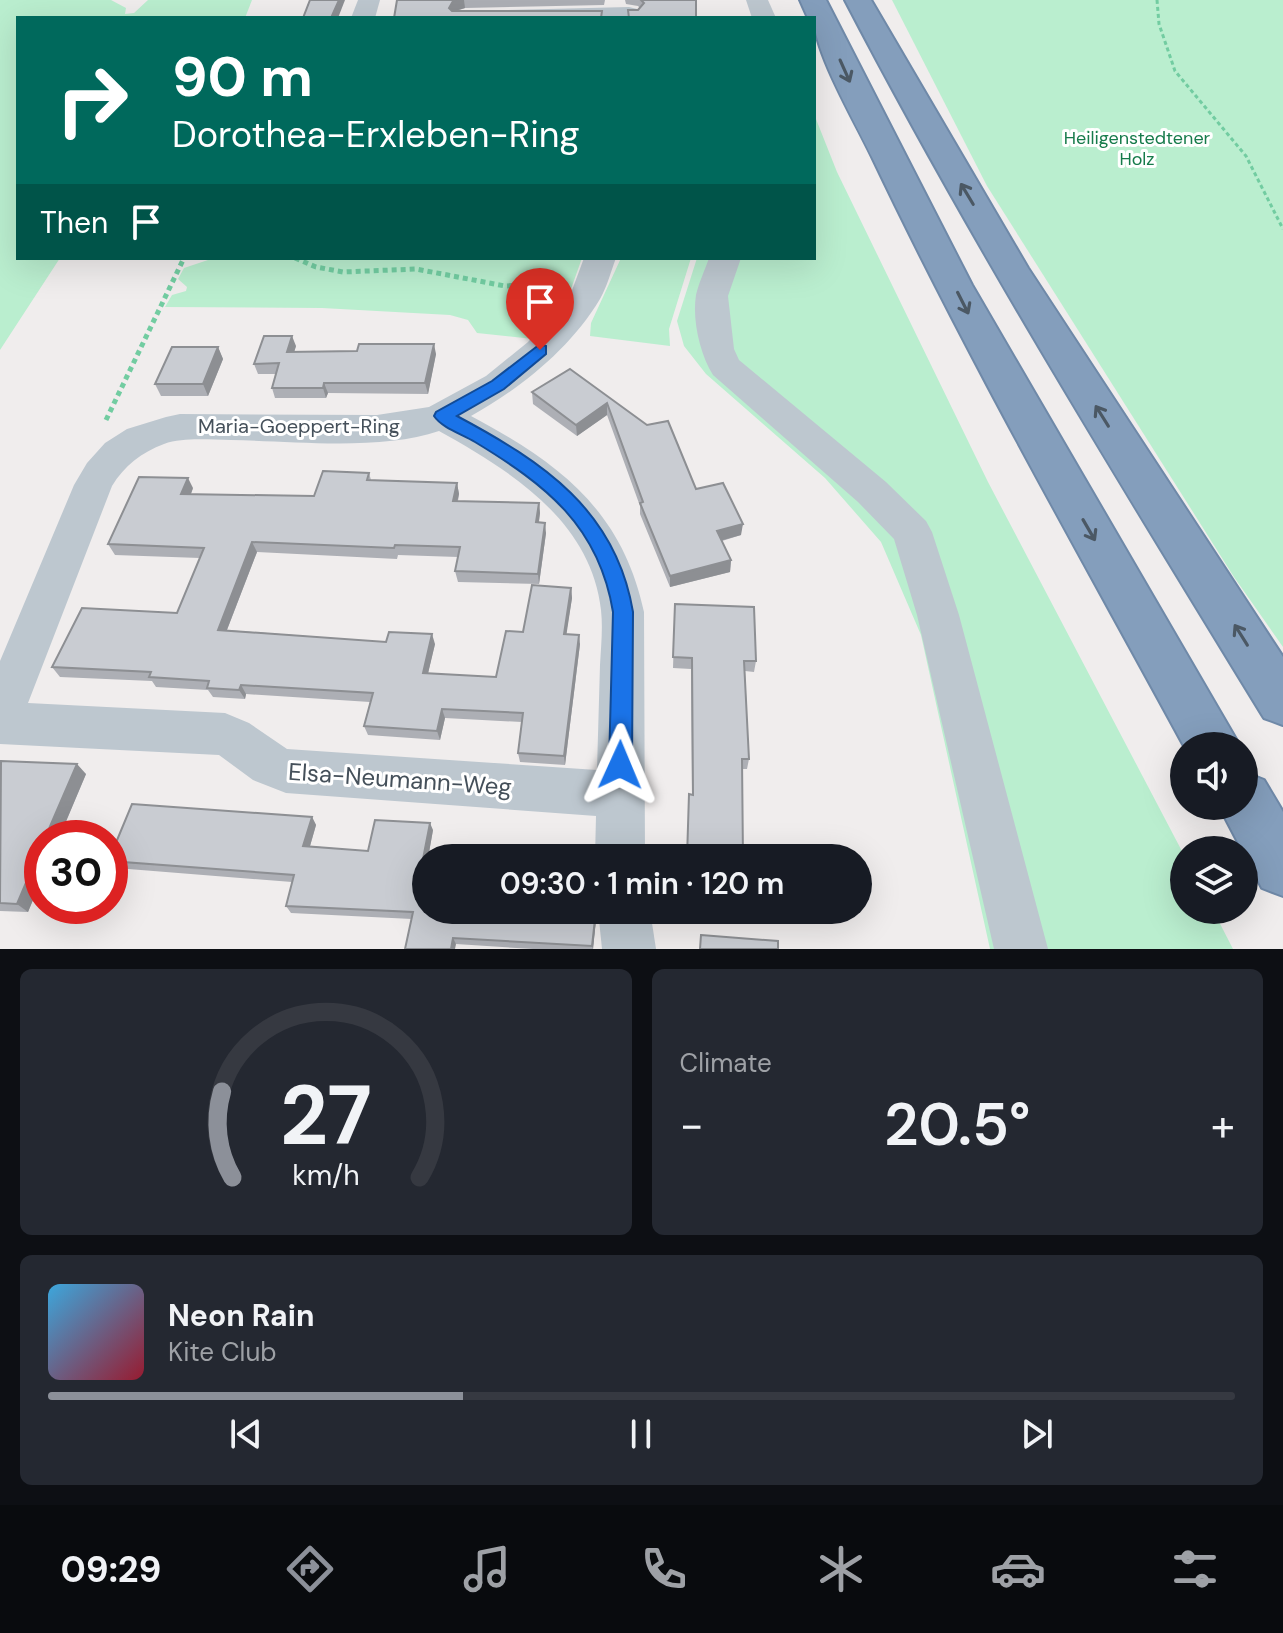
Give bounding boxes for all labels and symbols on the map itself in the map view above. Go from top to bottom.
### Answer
one-way arrow [838,59,853,83]
park label: Heiligenstedtener Holz [1064,126,1211,171]
one-way arrow [958,183,974,206]
pin [506,268,574,350]
one-way arrow [956,290,972,314]
one-way arrow [1093,405,1109,428]
street label: Maria-Goeppert-Ring [198,413,400,439]
one-way arrow [1081,518,1097,541]
one-way arrow [1233,625,1250,647]
position arrow [578,723,662,807]
street label: Elsa-Neumann-Weg [287,756,513,802]
speed limit sign: 30 [24,820,128,924]

